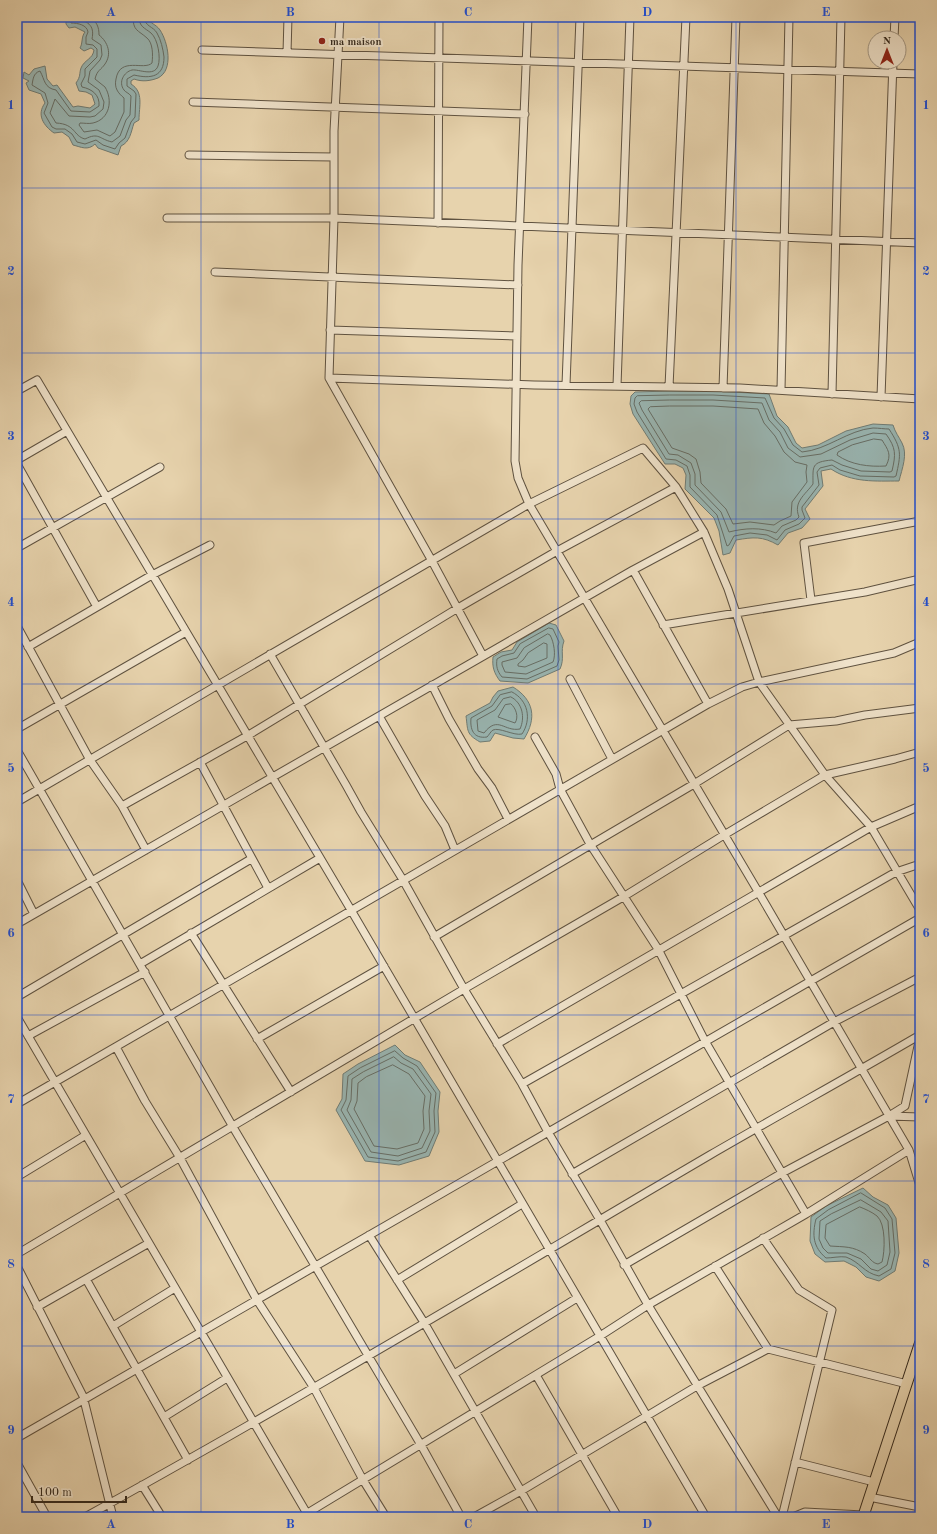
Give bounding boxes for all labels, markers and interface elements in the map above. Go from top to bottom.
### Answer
text: A [106,6,116,19]
text: B [285,6,295,19]
text: C [464,6,472,19]
text: D [642,6,652,19]
text: E [822,6,831,19]
north arrow [867,30,907,70]
marker: ma maison [317,36,327,46]
text: N [883,36,892,47]
place label: ma maison [330,37,382,48]
text: 1 [7,99,15,112]
text: 1 [922,99,930,112]
text: 2 [7,265,15,278]
text: 2 [922,265,930,278]
text: 3 [7,430,15,443]
text: 3 [922,430,930,443]
text: 4 [7,596,15,609]
text: 4 [922,596,930,609]
text: 5 [7,762,15,775]
text: 5 [922,762,930,775]
text: 6 [7,927,15,940]
text: 6 [922,927,930,940]
text: 7 [7,1093,15,1106]
text: 7 [922,1093,930,1106]
text: 8 [7,1258,15,1271]
text: 8 [922,1258,930,1271]
text: 9 [7,1424,15,1437]
text: 9 [922,1424,930,1437]
scale bar [32,1478,126,1504]
text: 100 m [38,1487,72,1499]
text: A [106,1518,116,1531]
text: B [285,1518,295,1531]
text: C [464,1518,472,1531]
text: D [642,1518,652,1531]
text: E [822,1518,831,1531]

